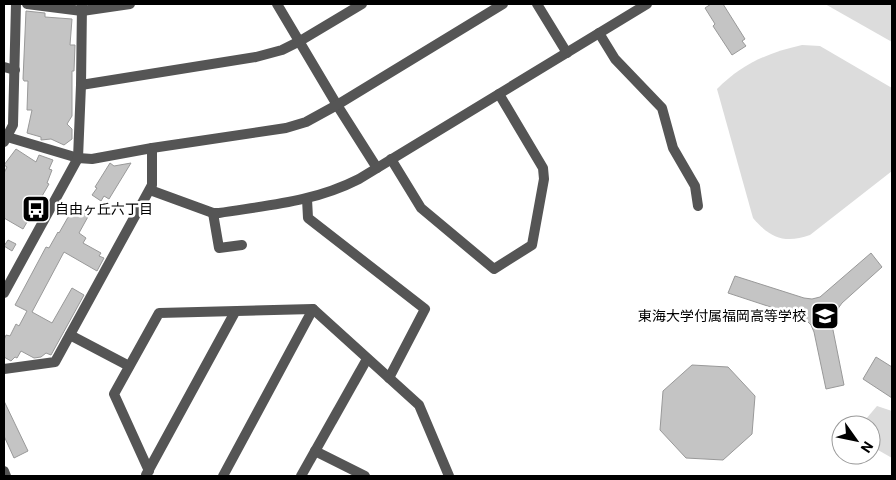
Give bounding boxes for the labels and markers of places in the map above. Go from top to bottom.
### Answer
bus stop icon: 自由ヶ丘六丁目 [21,194,51,224]
place label: 自由ヶ丘六丁目 [55,201,153,217]
school or university icon: 東海大学付属福岡高等学校 [810,301,840,331]
place label: 東海大学付属福岡高等学校 [638,308,806,324]

